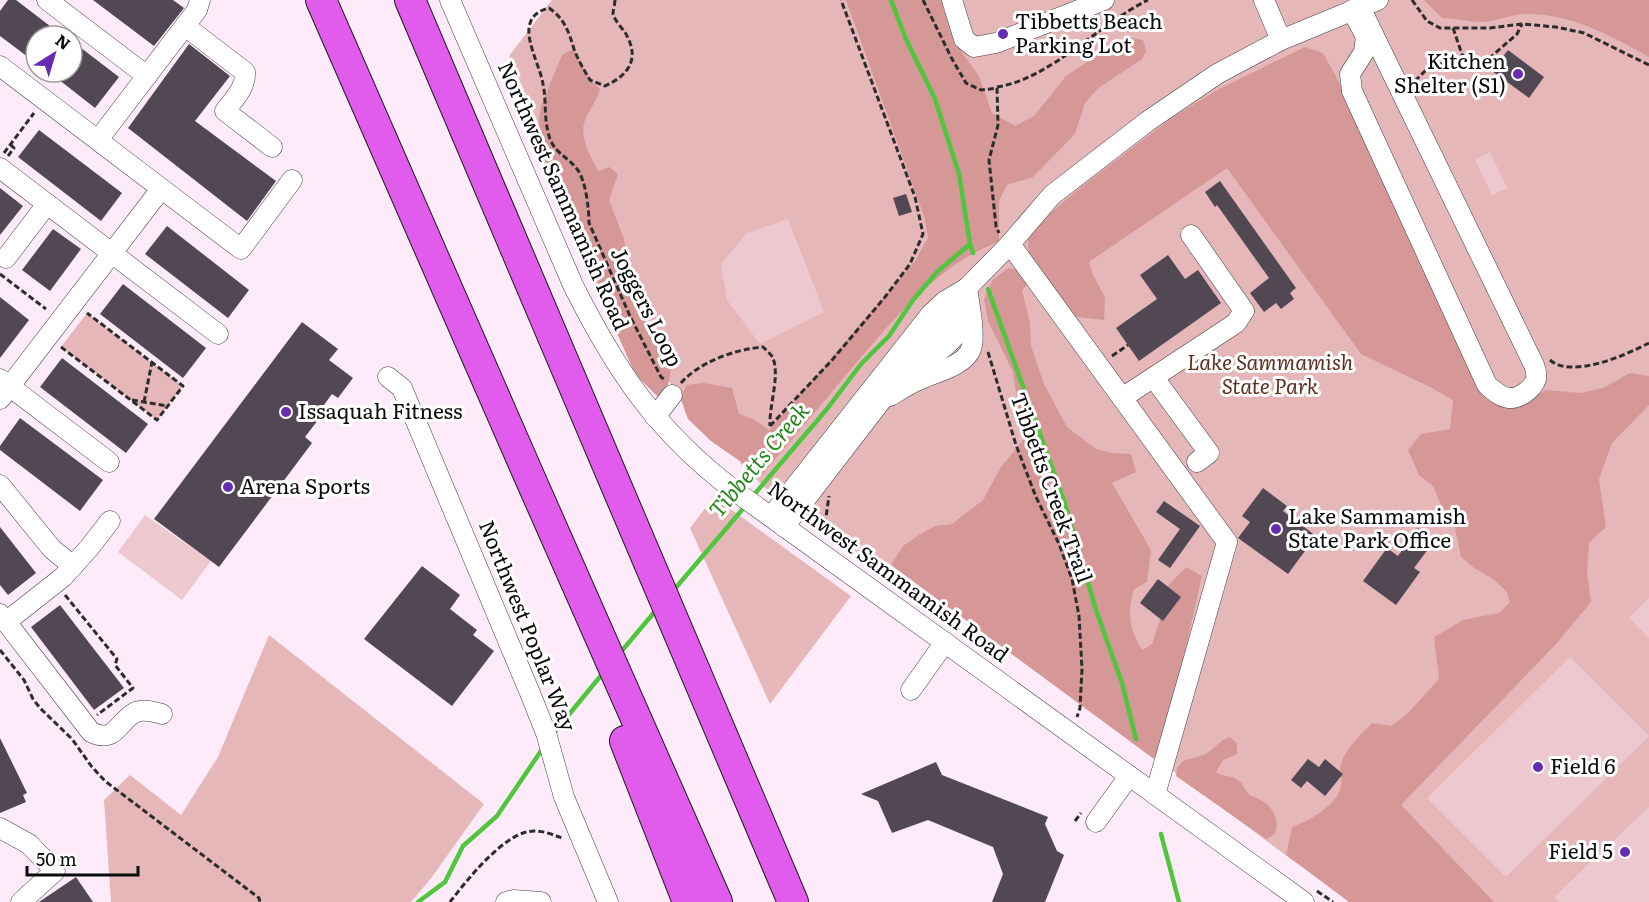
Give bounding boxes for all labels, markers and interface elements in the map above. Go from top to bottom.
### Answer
place label: Tibbetts Beach Parking Lot [1015,4,1163,59]
north arrow [24,24,84,84]
marker: Tibbetts Beach Parking Lot [996,27,1010,41]
text: N [51,28,76,55]
place label: Kitchen Shelter (S1) [1394,44,1506,99]
street label: Northwest Sammamish Road [492,56,639,335]
marker: Kitchen Shelter (S1) [1511,67,1525,81]
street label: Joggers Loop [605,240,692,371]
park label: Lake Sammamish State Park [1187,345,1354,400]
street label: Tibbetts Creek Trail [1004,388,1102,587]
place label: Issaquah Fitness [298,394,462,425]
water label: Tibbetts Creek [700,394,816,524]
marker: Issaquah Fitness [279,405,293,419]
place label: Arena Sports [240,469,370,500]
street label: Northwest Sammamish Road [762,472,1017,668]
marker: Arena Sports [221,480,235,494]
place label: Lake Sammamish State Park Office [1288,499,1466,554]
street label: Northwest Poplar Way [473,515,586,736]
marker: Lake Sammamish State Park Office [1269,522,1283,536]
place label: Field 6 [1550,749,1616,780]
marker: Field 6 [1531,760,1545,774]
place label: Field 5 [1548,834,1613,865]
scale bar [27,839,138,877]
text: 50 m [36,845,77,872]
marker: Field 5 [1618,845,1632,859]

